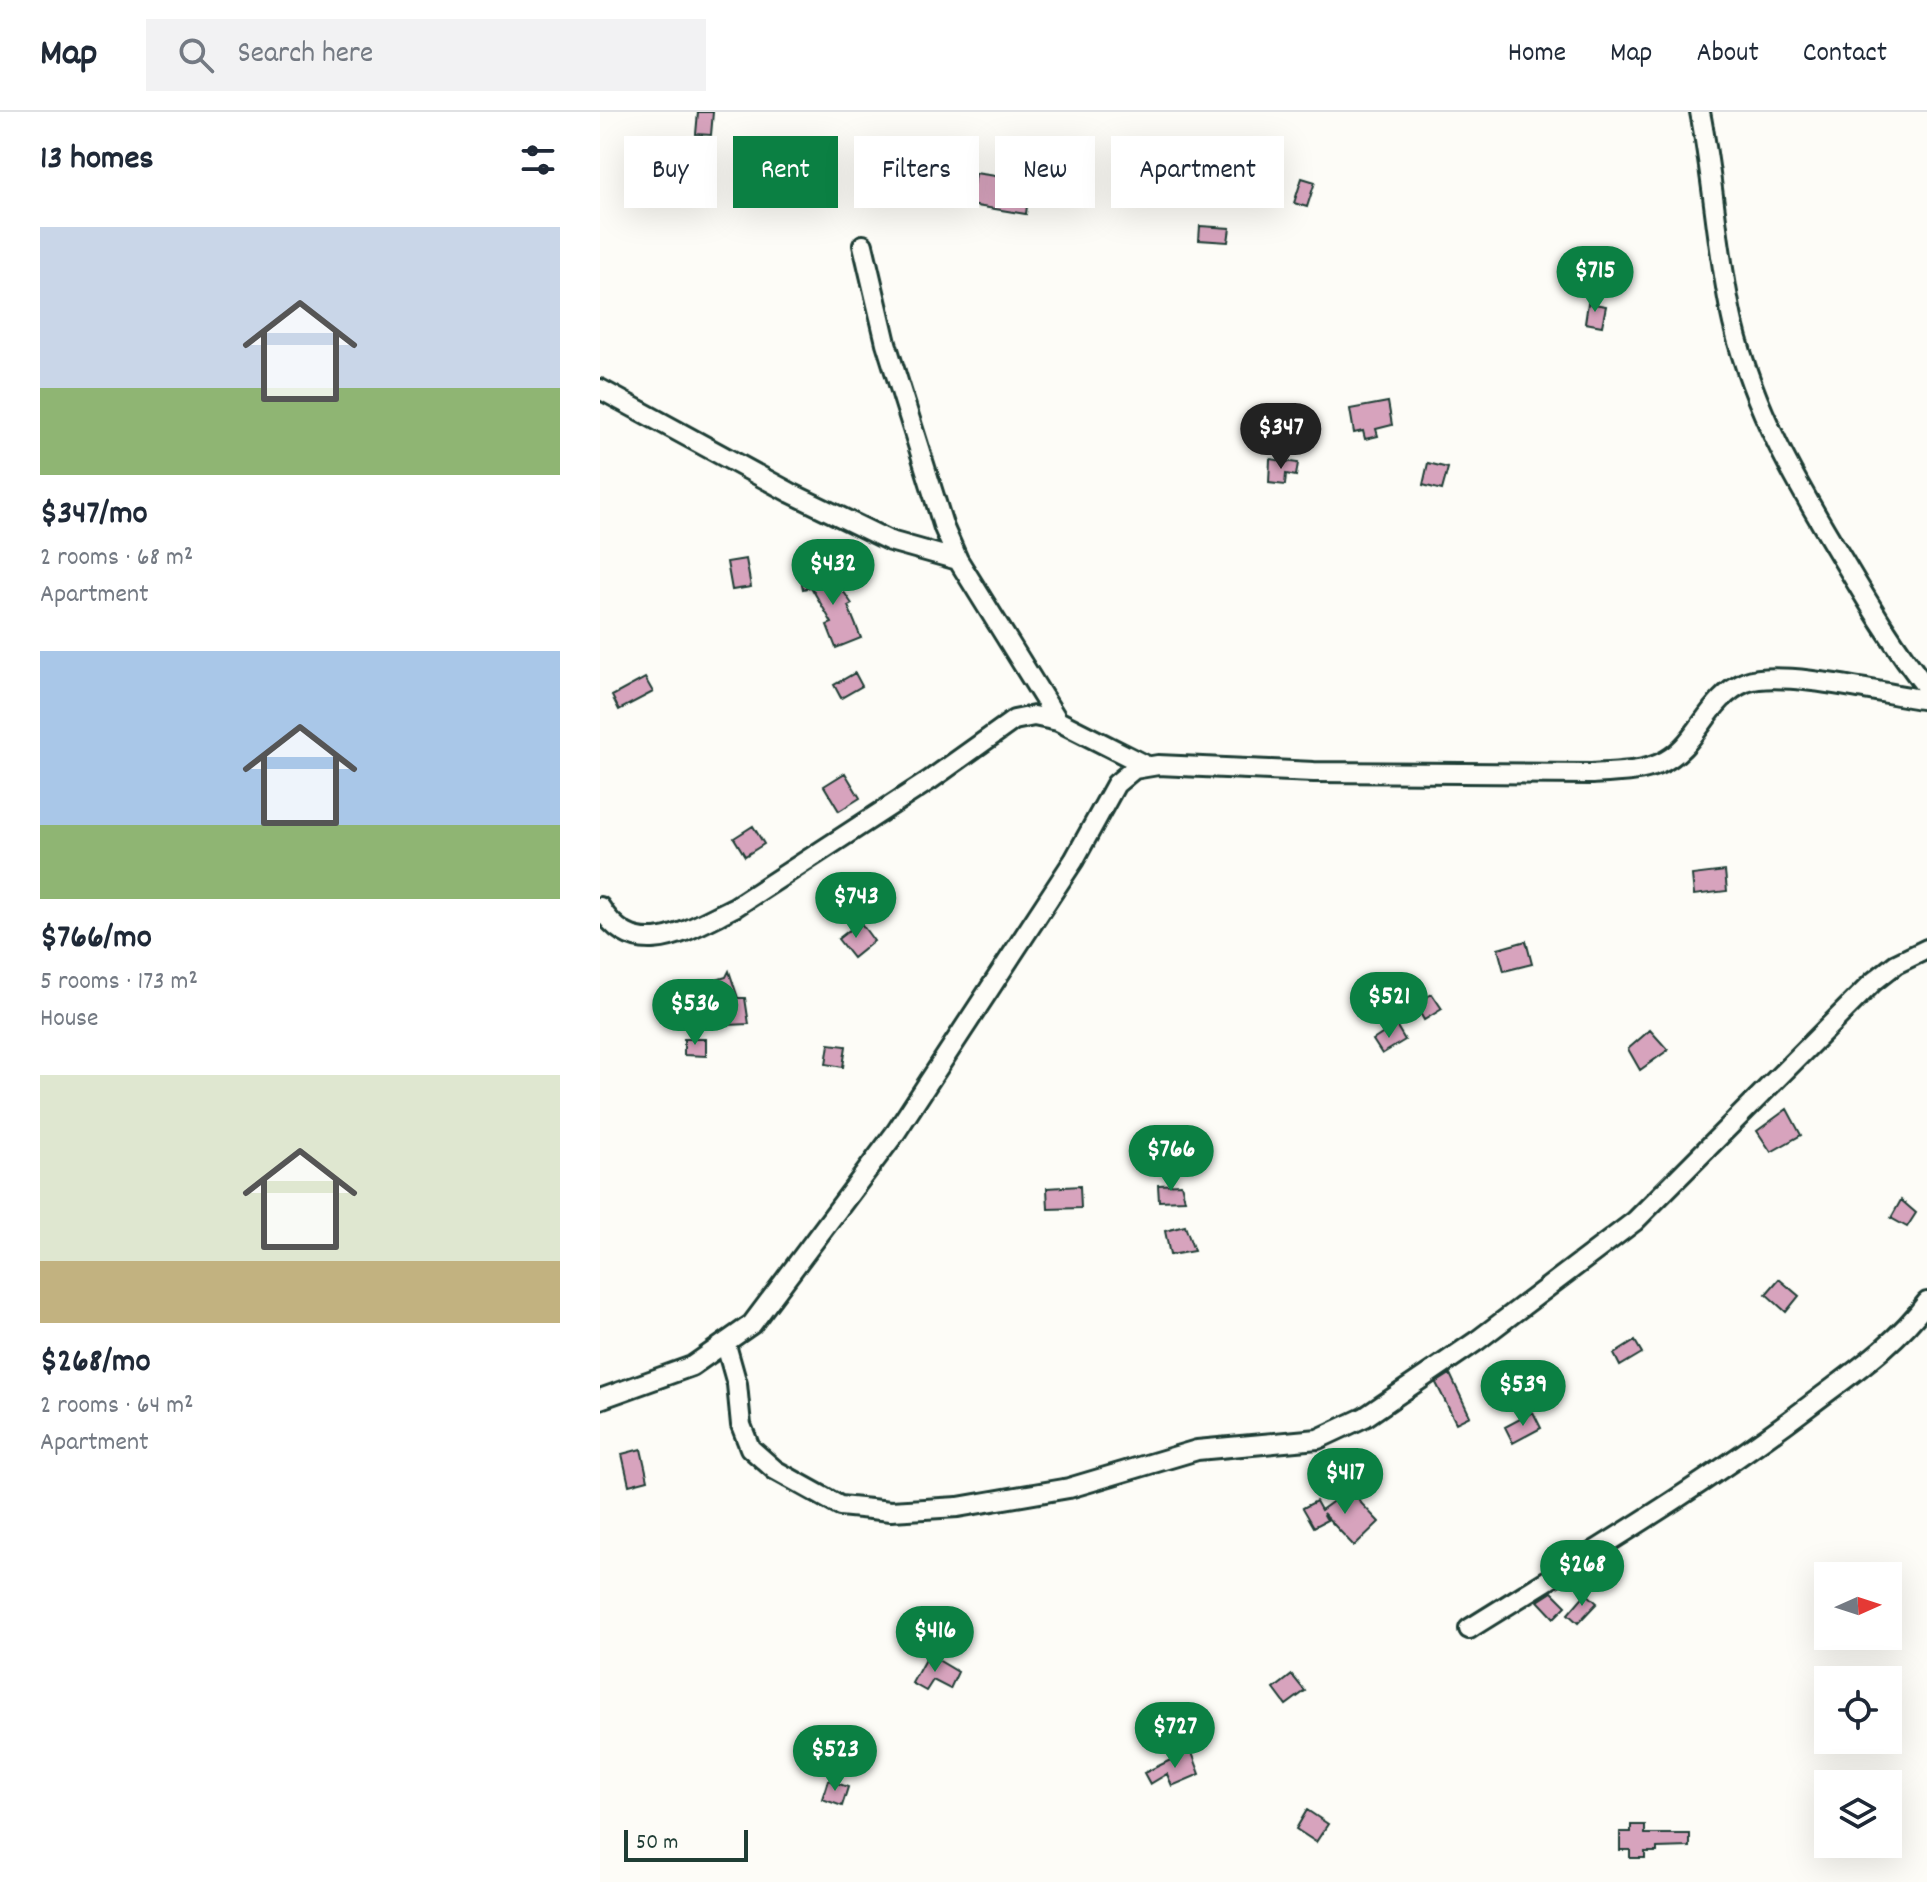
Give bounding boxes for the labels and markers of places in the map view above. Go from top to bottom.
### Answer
pin: $715 [1548,246,1642,314]
pin: $347 [1234,403,1328,471]
pin: $432 [786,539,880,607]
pin: $743 [809,872,903,940]
pin: $521 [1342,972,1436,1040]
pin: $536 [648,979,742,1047]
pin: $766 [1124,1125,1218,1193]
pin: $539 [1476,1360,1570,1428]
pin: $417 [1298,1448,1392,1516]
pin: $268 [1535,1540,1629,1608]
pin: $416 [888,1606,982,1674]
pin: $727 [1128,1702,1222,1770]
pin: $523 [788,1725,882,1793]

